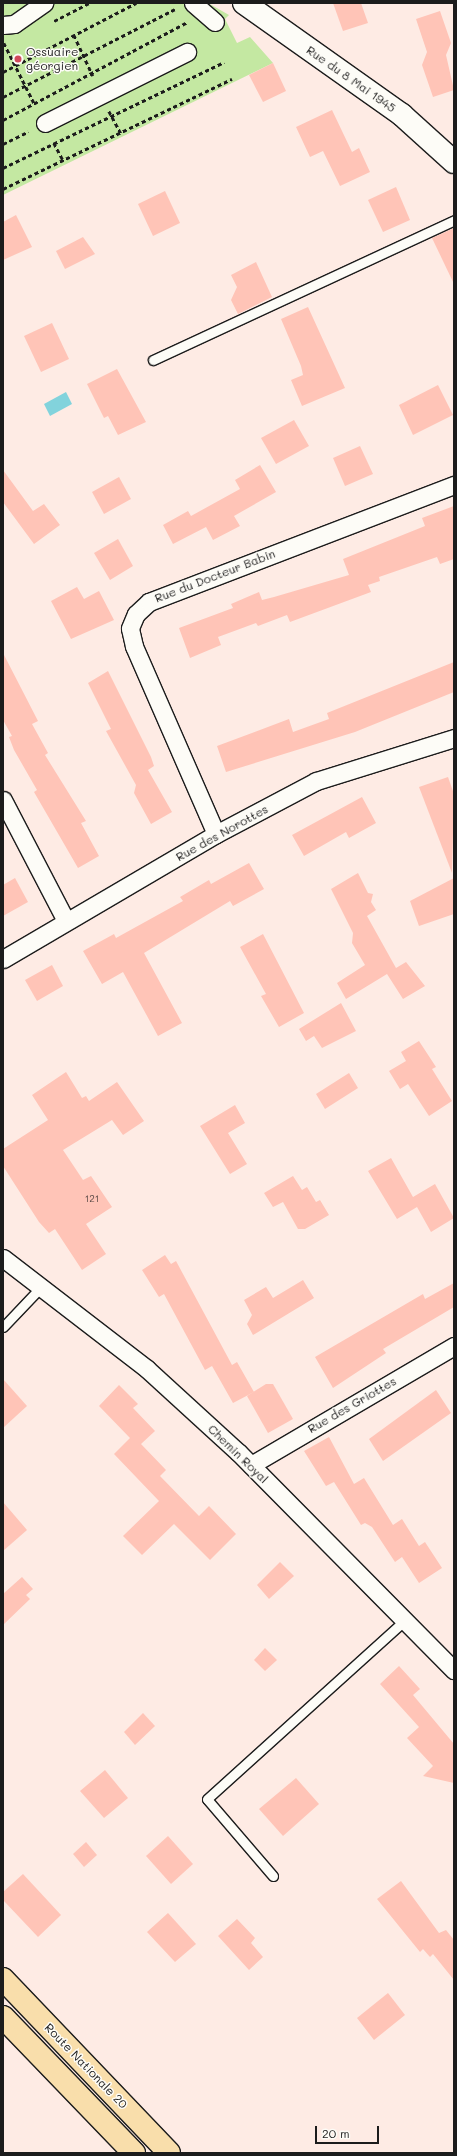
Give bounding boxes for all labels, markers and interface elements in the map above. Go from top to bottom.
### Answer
street label: Rue du 8 Mai 1945 [304,43,398,115]
place label: Ossuaire géorgien [26,45,78,73]
marker: Ossuaire géorgien [13,54,23,64]
street label: Rue du Docteur Babin [153,546,277,606]
street label: Rue des Norottes [173,802,271,864]
house number: 121 [85,1193,99,1205]
street label: Rue des Griottes [305,1374,399,1436]
street label: Chemin Royal [205,1422,271,1486]
street label: Route Nationale 20 [42,2020,130,2112]
scale bar [317,2118,381,2144]
text: 20 m [322,2125,350,2141]

